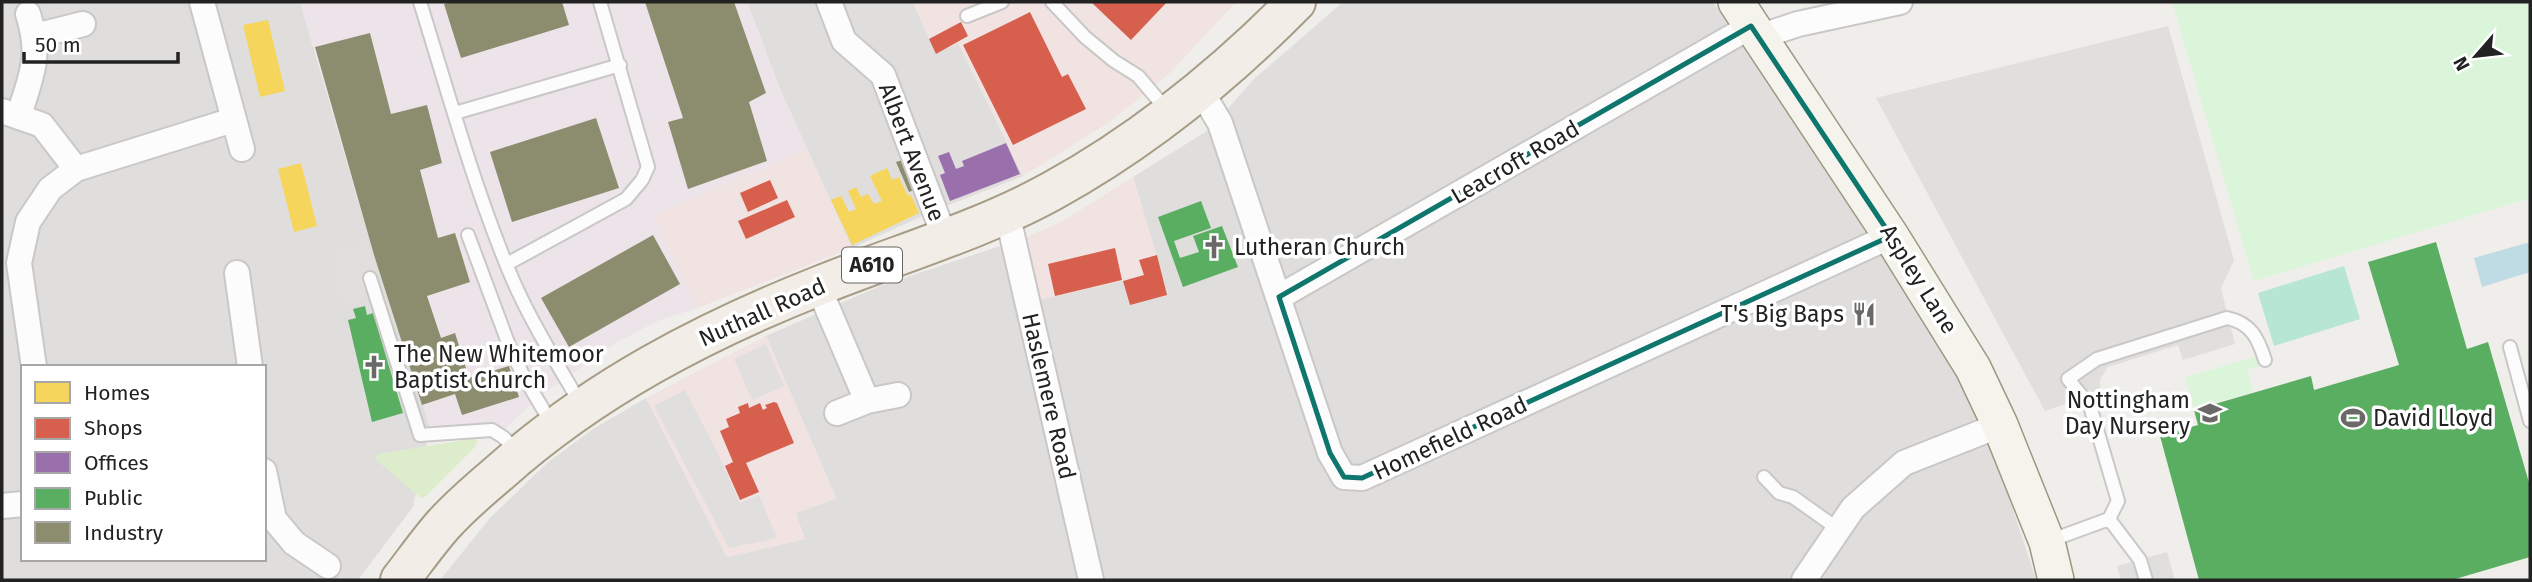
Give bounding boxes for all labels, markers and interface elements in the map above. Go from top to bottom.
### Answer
scale bar [24,21,178,65]
north arrow [2441,21,2511,91]
text: 50 m [35,32,81,58]
text: N [2448,53,2475,75]
street label: Albert Avenue [873,79,951,225]
street label: Leacroft Road [1446,114,1584,210]
street label: Aspley Lane [1874,219,1964,339]
church icon: Lutheran Church [1200,233,1228,261]
place label: Lutheran Church [1234,233,1405,261]
road number: A610 [842,247,902,282]
street label: Nuthall Road [694,272,830,352]
place label: T's Big Baps [1721,300,1844,328]
restaurant icon: T's Big Baps [1850,300,1878,328]
street label: Haslemere Road [1016,310,1082,482]
place label: The New Whitemoor Baptist Church [394,340,604,394]
church icon: The New Whitemoor Baptist Church [360,353,388,381]
legend [21,365,266,561]
text: Homes [84,380,150,406]
place label: Nottingham Day Nursery [2065,386,2191,440]
street label: Homefield Road [1369,390,1531,486]
school or university icon: Nottingham Day Nursery [2196,399,2224,427]
sports icon: David Lloyd [2339,404,2367,432]
place label: David Lloyd [2373,404,2494,432]
text: Shops [84,415,142,441]
text: Offices [84,450,149,476]
text: Public [84,485,142,511]
text: Industry [84,520,164,546]

